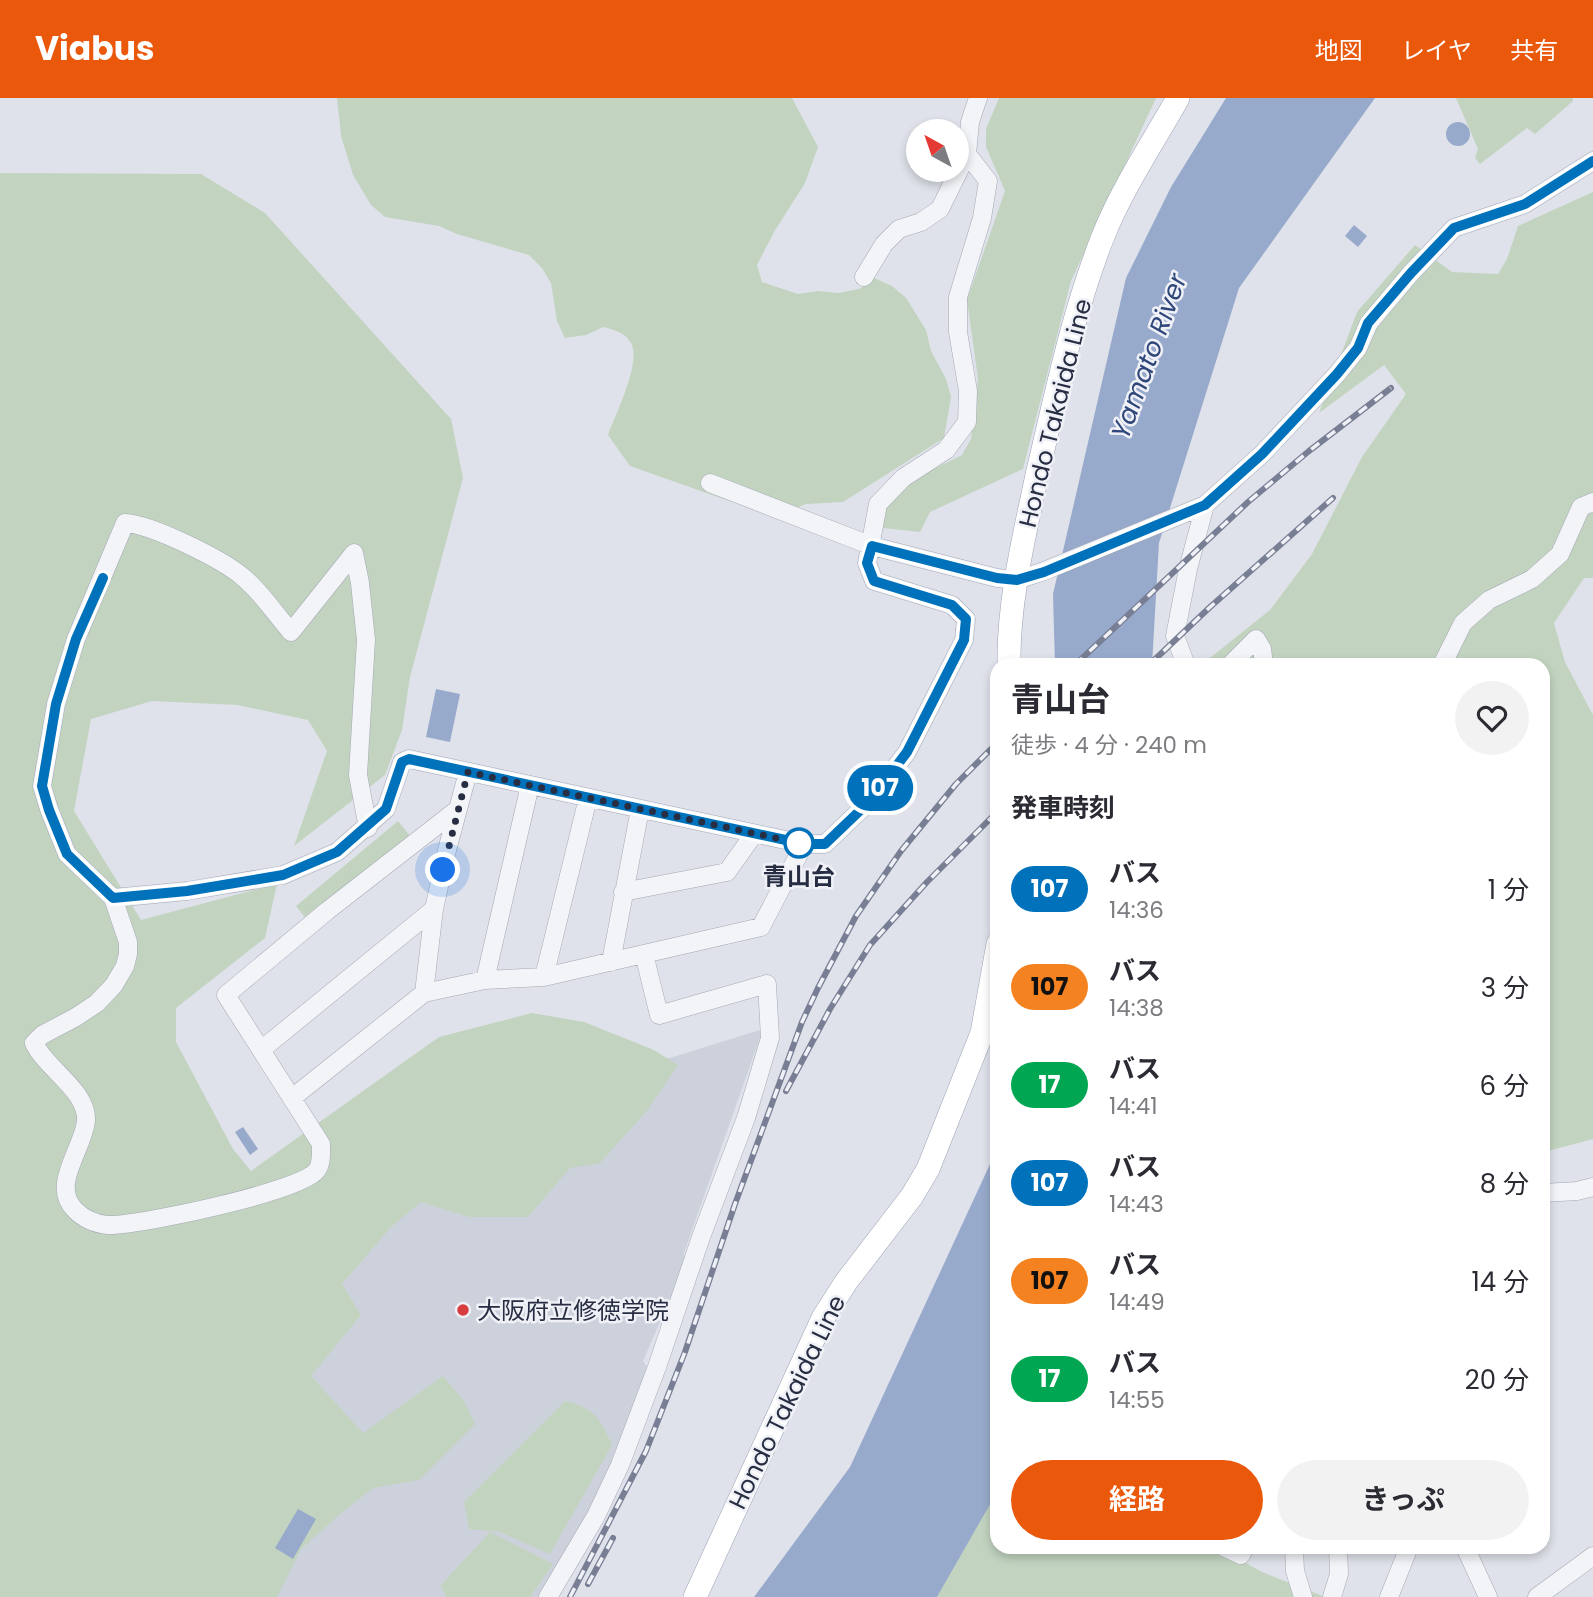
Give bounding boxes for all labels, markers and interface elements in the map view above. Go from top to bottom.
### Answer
text: Viabus [35,25,154,72]
text: 地図 [1315,34,1363,67]
text: レイヤ [1401,34,1472,67]
text: 共有 [1510,34,1558,67]
north arrow [906,119,970,182]
map controls [906,119,969,182]
water label: Yamato River [1102,267,1196,444]
street label: Hondo Takaida Line [1011,295,1099,531]
text: 青山台 [1011,676,1110,723]
button: heart [1455,681,1529,755]
text: 徒歩 · 4 分 · 240 m [1011,729,1207,761]
line badge: 107 [840,765,920,811]
text: 107 [861,771,899,804]
text: 発車時刻 [1011,790,1115,826]
marker: 青山台 [784,828,814,858]
your location [425,852,460,887]
text: バス [1109,855,1161,891]
place label: 青山台 [763,860,835,893]
text: 107 [1031,872,1068,905]
text: 1 分 [1488,872,1529,908]
text: 14:36 [1109,894,1164,926]
text: バス [1109,953,1161,989]
text: 107 [1031,970,1068,1003]
text: 3 分 [1481,970,1529,1006]
text: 14:38 [1109,992,1164,1024]
text: バス [1109,1051,1161,1087]
text: 17 [1039,1068,1060,1101]
text: 6 分 [1480,1068,1529,1104]
text: 14:41 [1109,1090,1158,1122]
text: バス [1109,1149,1161,1185]
text: 107 [1031,1166,1068,1199]
text: 8 分 [1480,1166,1529,1202]
text: 14:43 [1109,1188,1164,1220]
text: バス [1109,1247,1161,1283]
text: 107 [1031,1264,1068,1297]
text: 14 分 [1471,1264,1529,1300]
text: 14:49 [1109,1286,1165,1318]
street label: Hondo Takaida Line [721,1289,853,1515]
place label: 大阪府立修徳学院 [477,1294,669,1327]
marker: 大阪府立修徳学院 [455,1302,471,1318]
text: バス [1109,1345,1161,1381]
text: 17 [1039,1362,1060,1395]
text: 20 分 [1465,1362,1529,1398]
text: 14:55 [1109,1384,1165,1416]
button: 経路 [1011,1460,1263,1540]
button: きっぷ [1277,1460,1529,1540]

